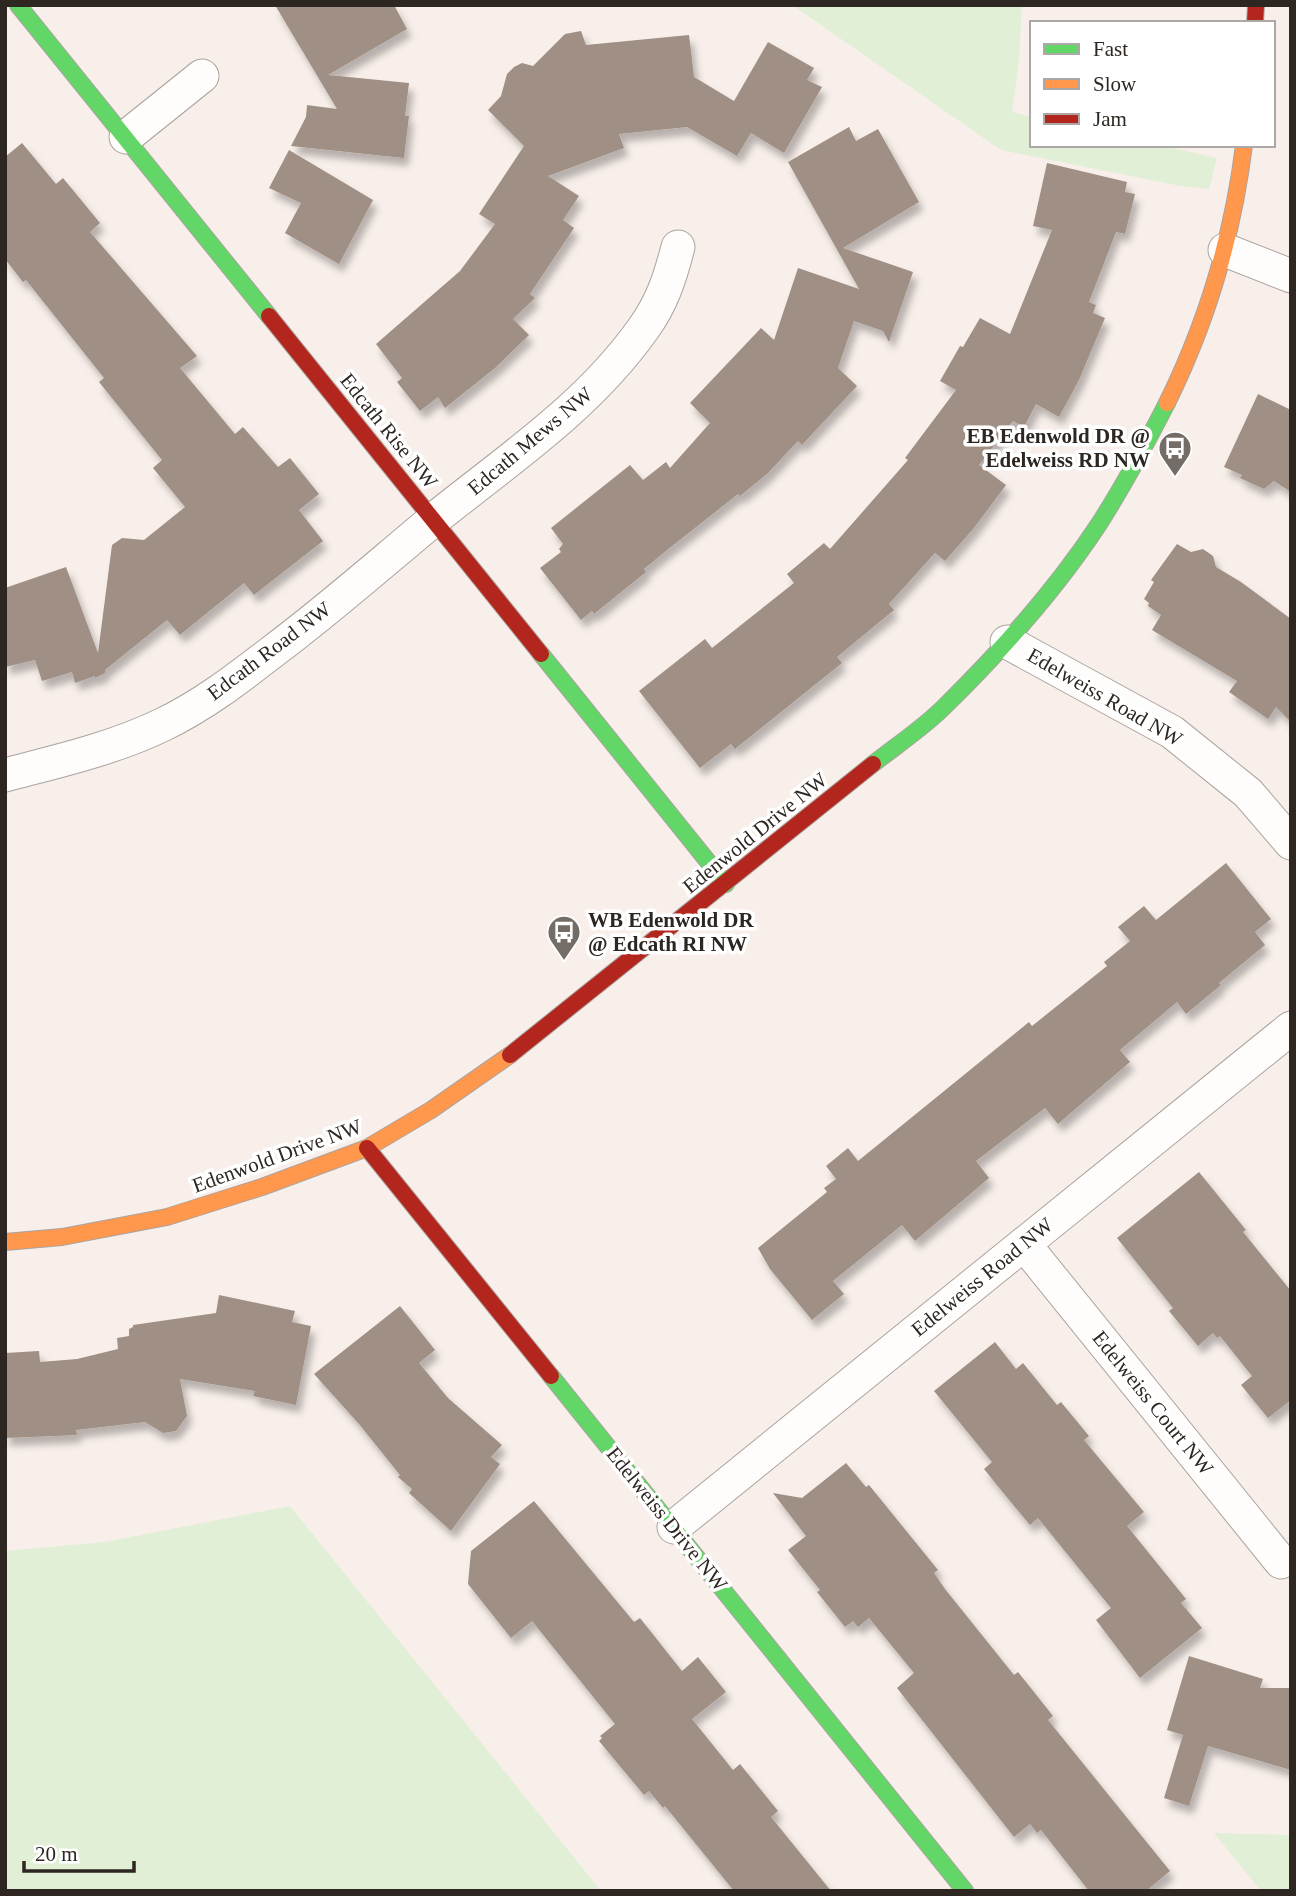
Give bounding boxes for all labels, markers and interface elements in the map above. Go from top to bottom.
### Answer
legend [1030,21,1275,147]
text: Fast [1093,37,1128,61]
text: Slow [1093,72,1137,96]
text: Jam [1093,107,1127,131]
street label: Edcath Rise NW [335,369,443,494]
street label: Edcath Mews NW [463,382,597,500]
place label: EB Edenwold DR @ Edelweiss RD NW [967,424,1150,472]
bus stop icon: EB Edenwold DR @ Edelweiss RD NW [1156,429,1194,478]
street label: Edcath Road NW [203,597,336,705]
street label: Edelweiss Road NW [1023,643,1187,751]
street label: Edenwold Drive NW [678,767,832,898]
place label: WB Edenwold DR @ Edcath RI NW [588,908,755,956]
bus stop icon: WB Edenwold DR @ Edcath RI NW [545,913,583,962]
street label: Edenwold Drive NW [189,1114,365,1198]
street label: Edelweiss Road NW [906,1213,1058,1341]
street label: Edelweiss Court NW [1088,1326,1219,1480]
street label: Edelweiss Drive NW [602,1442,733,1596]
scale bar [24,1829,135,1873]
text: 20 m [35,1842,78,1866]

